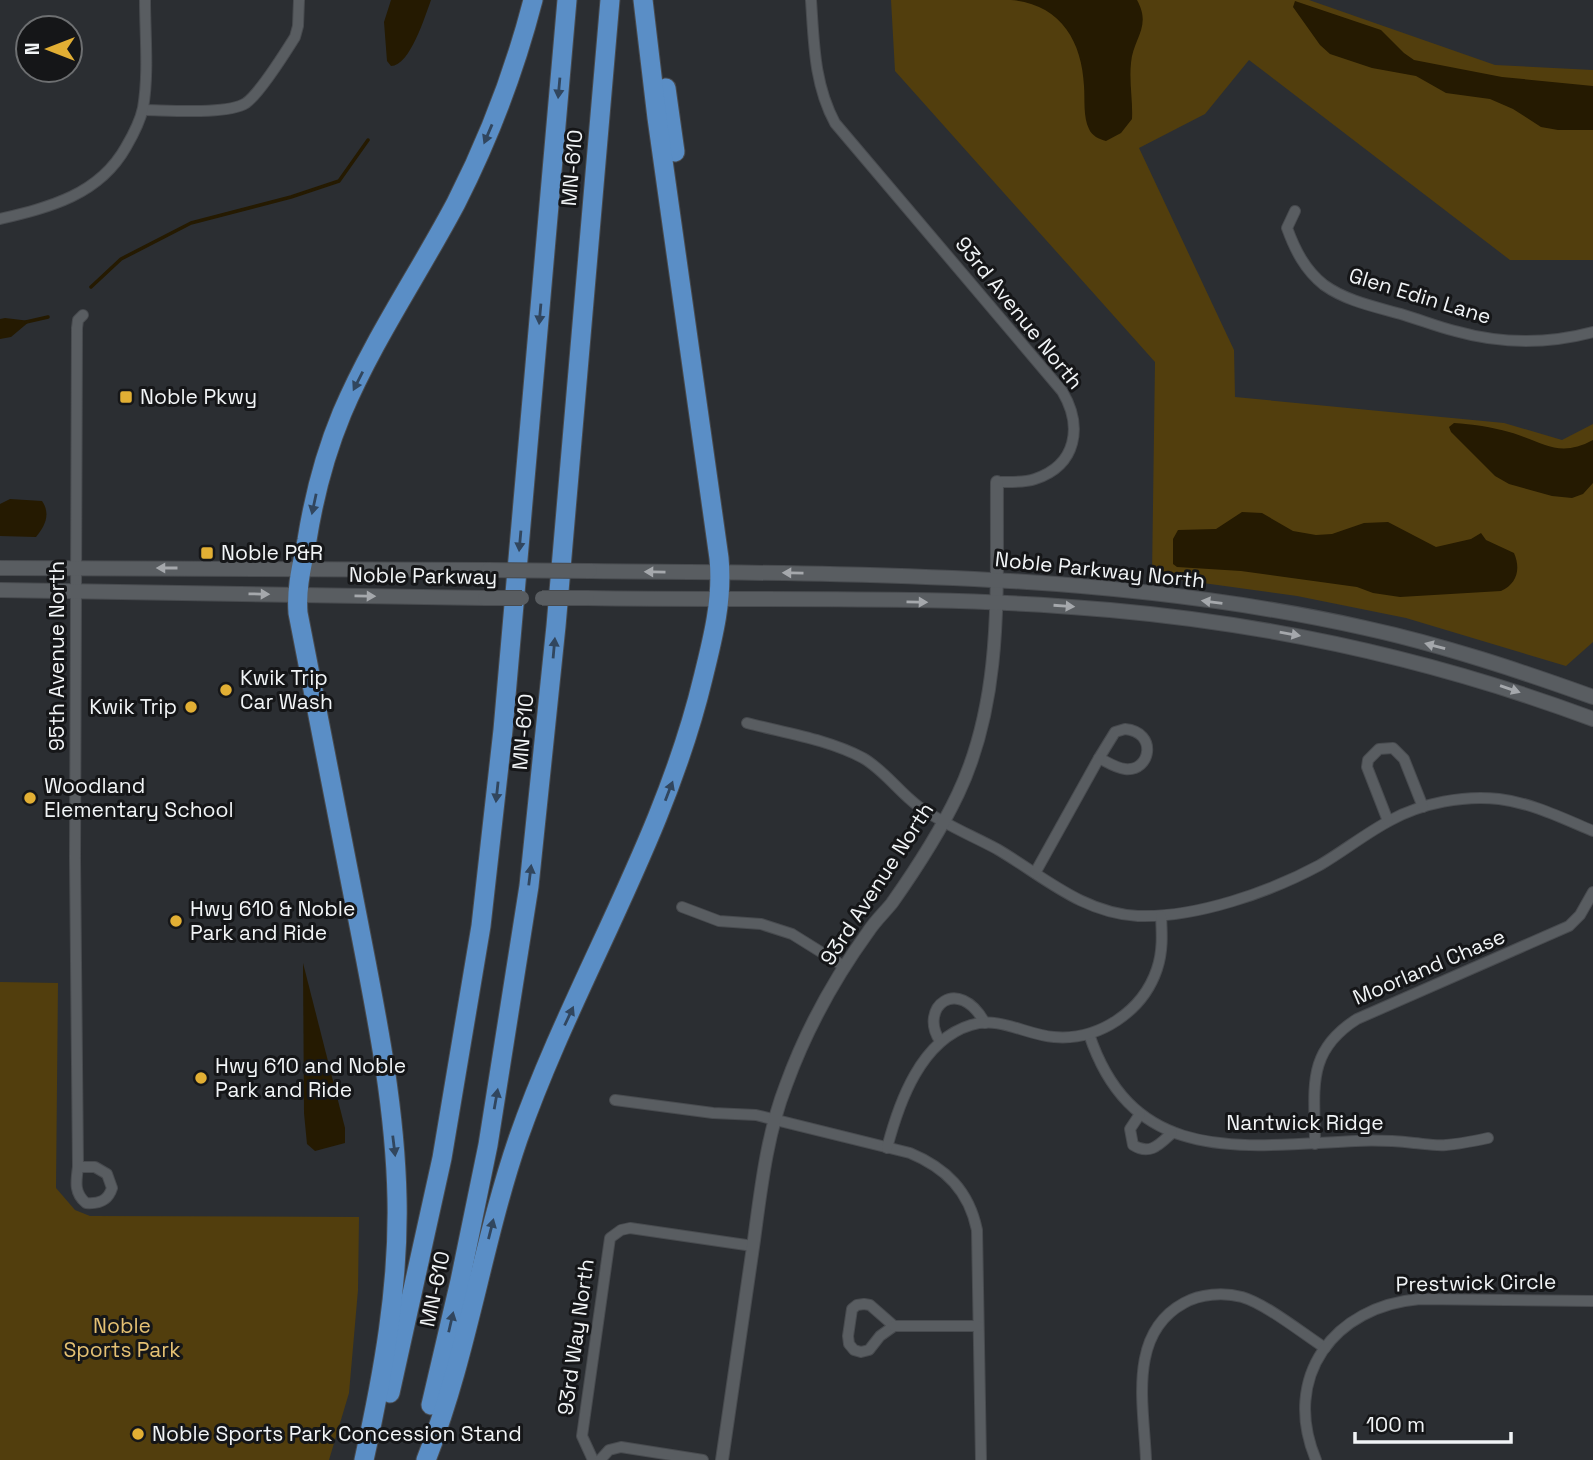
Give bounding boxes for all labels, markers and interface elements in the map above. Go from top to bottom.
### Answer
north arrow [14,14,84,84]
text: N [20,43,45,55]
one-way arrow [553,77,564,99]
one-way arrow [482,124,493,145]
street label: MN-610 [555,129,588,207]
street label: 93rd Avenue North [950,231,1089,394]
street label: Glen Edin Lane [1346,261,1495,330]
one-way arrow [534,304,545,326]
one-way arrow [352,371,363,391]
place label: Noble Pkwy [140,383,257,410]
marker: Noble Pkwy [118,389,134,405]
one-way arrow [308,493,319,515]
one-way arrow [514,530,525,552]
place label: Noble P&R [221,539,323,566]
marker: Noble P&R [199,545,215,561]
street label: Noble Parkway North [994,545,1206,594]
street label: 95th Avenue North [43,561,70,751]
street label: Noble Parkway [349,561,497,590]
one-way arrow [156,562,178,574]
one-way arrow [644,566,666,577]
one-way arrow [782,567,804,579]
one-way arrow [248,588,270,600]
one-way arrow [354,590,376,602]
one-way arrow [906,596,928,608]
one-way arrow [1201,596,1223,607]
one-way arrow [1053,601,1075,612]
one-way arrow [1279,629,1301,640]
one-way arrow [549,637,560,659]
one-way arrow [1424,640,1446,651]
place label: Kwik Trip Car Wash [240,664,333,715]
marker: Kwik Trip Car Wash [218,682,234,698]
one-way arrow [1500,684,1521,695]
place label: Kwik Trip [89,693,177,720]
street label: MN-610 [506,693,539,771]
marker: Kwik Trip [183,699,199,715]
place label: Woodland Elementary School [44,772,234,823]
one-way arrow [664,780,675,801]
one-way arrow [491,781,502,803]
marker: Woodland Elementary School [22,790,38,806]
street label: 93rd Avenue North [814,797,939,970]
one-way arrow [525,863,536,885]
place label: Hwy 610 & Noble Park and Ride [190,895,355,946]
marker: Hwy 610 & Noble Park and Ride [168,913,184,929]
street label: Moorland Chase [1349,922,1509,1011]
one-way arrow [563,1006,575,1026]
place label: Hwy 610 and Noble Park and Ride [215,1052,406,1103]
marker: Hwy 610 and Noble Park and Ride [193,1070,209,1086]
one-way arrow [491,1088,502,1110]
street label: Nantwick Ridge [1226,1109,1384,1136]
one-way arrow [388,1135,399,1157]
one-way arrow [486,1218,497,1240]
street label: MN-610 [413,1249,456,1329]
street label: 93rd Way North [551,1257,600,1417]
street label: Prestwick Circle [1395,1268,1557,1297]
one-way arrow [446,1311,457,1333]
park label: Noble Sports Park [63,1312,181,1363]
scale bar [1355,1400,1511,1444]
text: 100 m [1366,1411,1425,1438]
place label: Noble Sports Park Concession Stand [152,1420,522,1447]
marker: Noble Sports Park Concession Stand [130,1426,146,1442]

